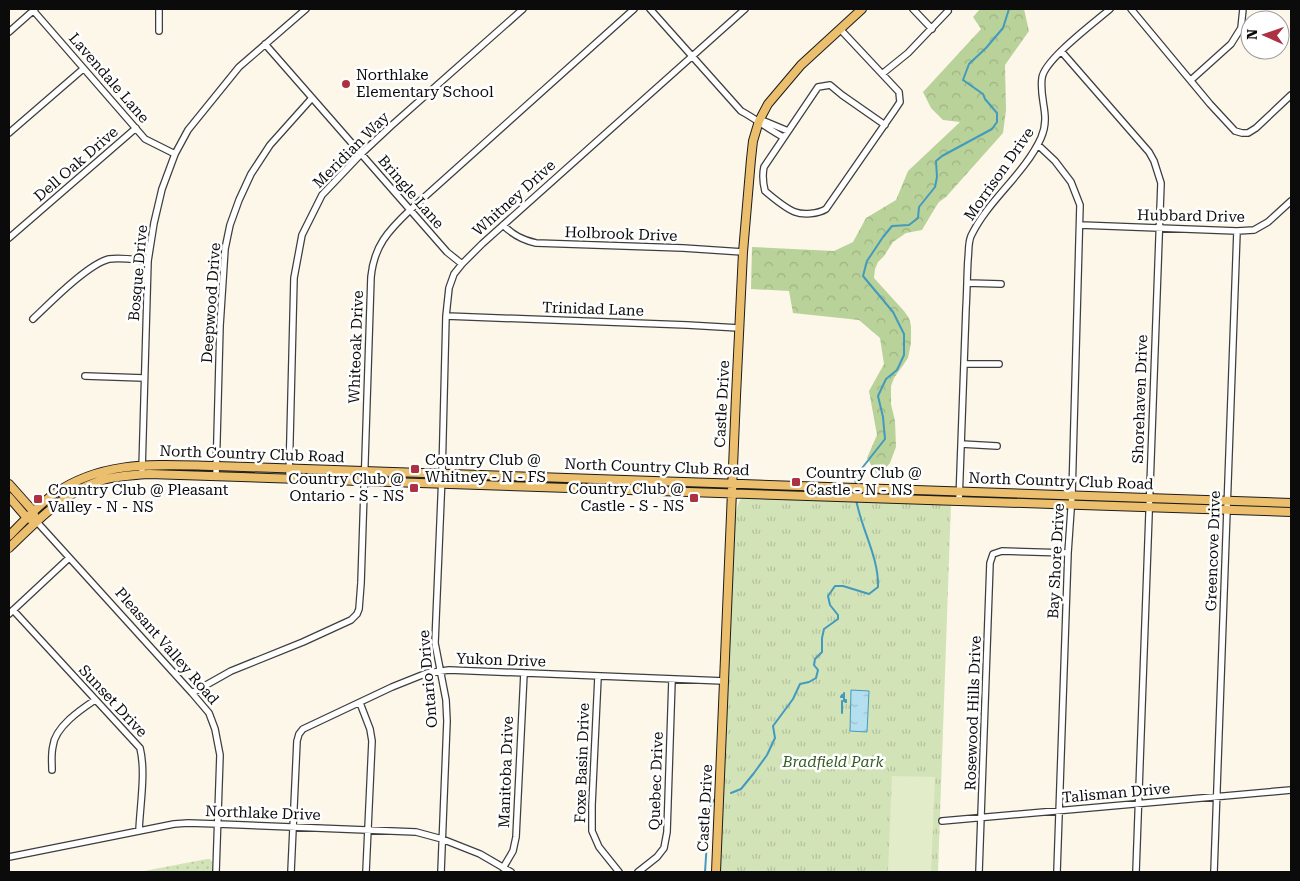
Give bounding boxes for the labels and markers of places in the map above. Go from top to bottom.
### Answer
place label: Northlake Elementary School [356,66,494,101]
marker: Northlake Elementary School [340,78,352,90]
place label: Country Club @ Whitney - N - FS [425,451,546,486]
marker: Country Club @ Whitney - N - FS [409,463,421,475]
place label: Country Club @ Castle - N - NS [806,464,922,499]
place label: Country Club @ Ontario - S - NS [288,470,404,505]
marker: Country Club @ Castle - N - NS [790,476,802,488]
place label: Country Club @ Castle - S - NS [568,480,684,515]
place label: Country Club @ Pleasant Valley - N - NS [48,481,229,516]
marker: Country Club @ Ontario - S - NS [408,482,420,494]
marker: Country Club @ Castle - S - NS [688,492,700,504]
marker: Country Club @ Pleasant Valley - N - NS [32,493,44,505]

